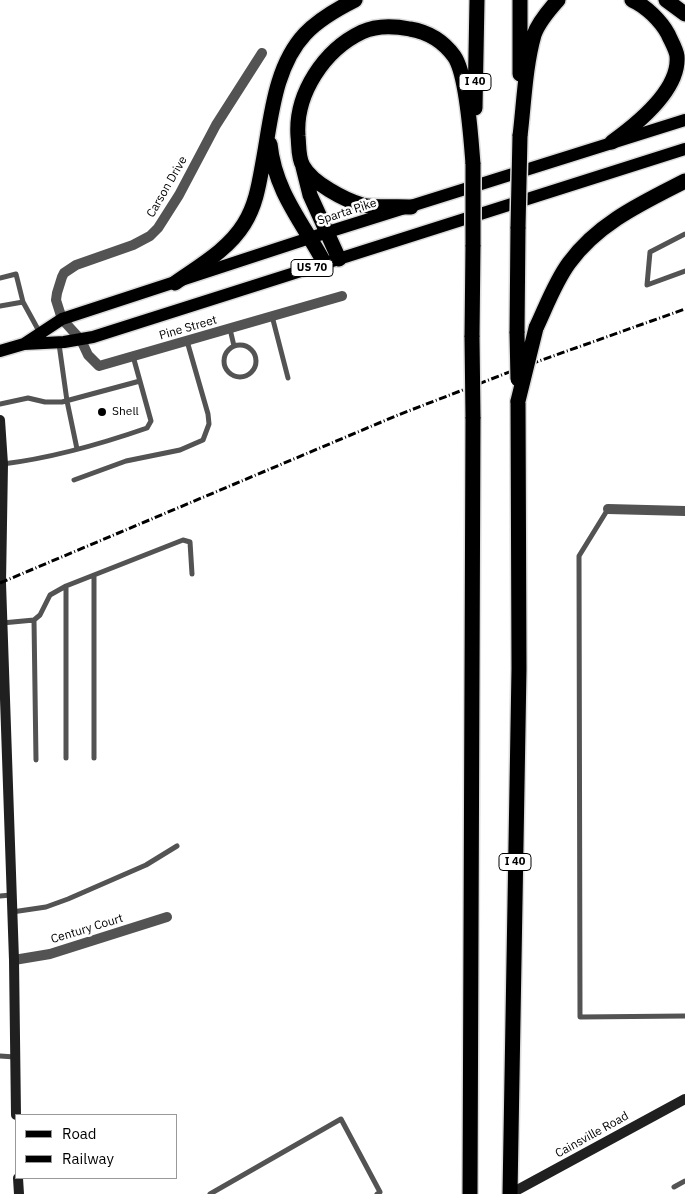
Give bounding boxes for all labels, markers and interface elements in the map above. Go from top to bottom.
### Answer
road number: I 40 [459,74,491,90]
street label: Carson Drive [144,154,190,220]
street label: Sparta Pike [316,196,378,228]
road number: US 70 [291,260,333,276]
street label: Pine Street [157,313,219,343]
place label: Shell [112,405,139,419]
marker: Shell [96,406,108,418]
road number: I 40 [499,854,531,870]
street label: Century Court [49,911,125,947]
street label: Cainsville Road [553,1109,631,1161]
legend [15,1114,178,1179]
text: Road [62,1124,97,1143]
text: Railway [62,1149,114,1168]

